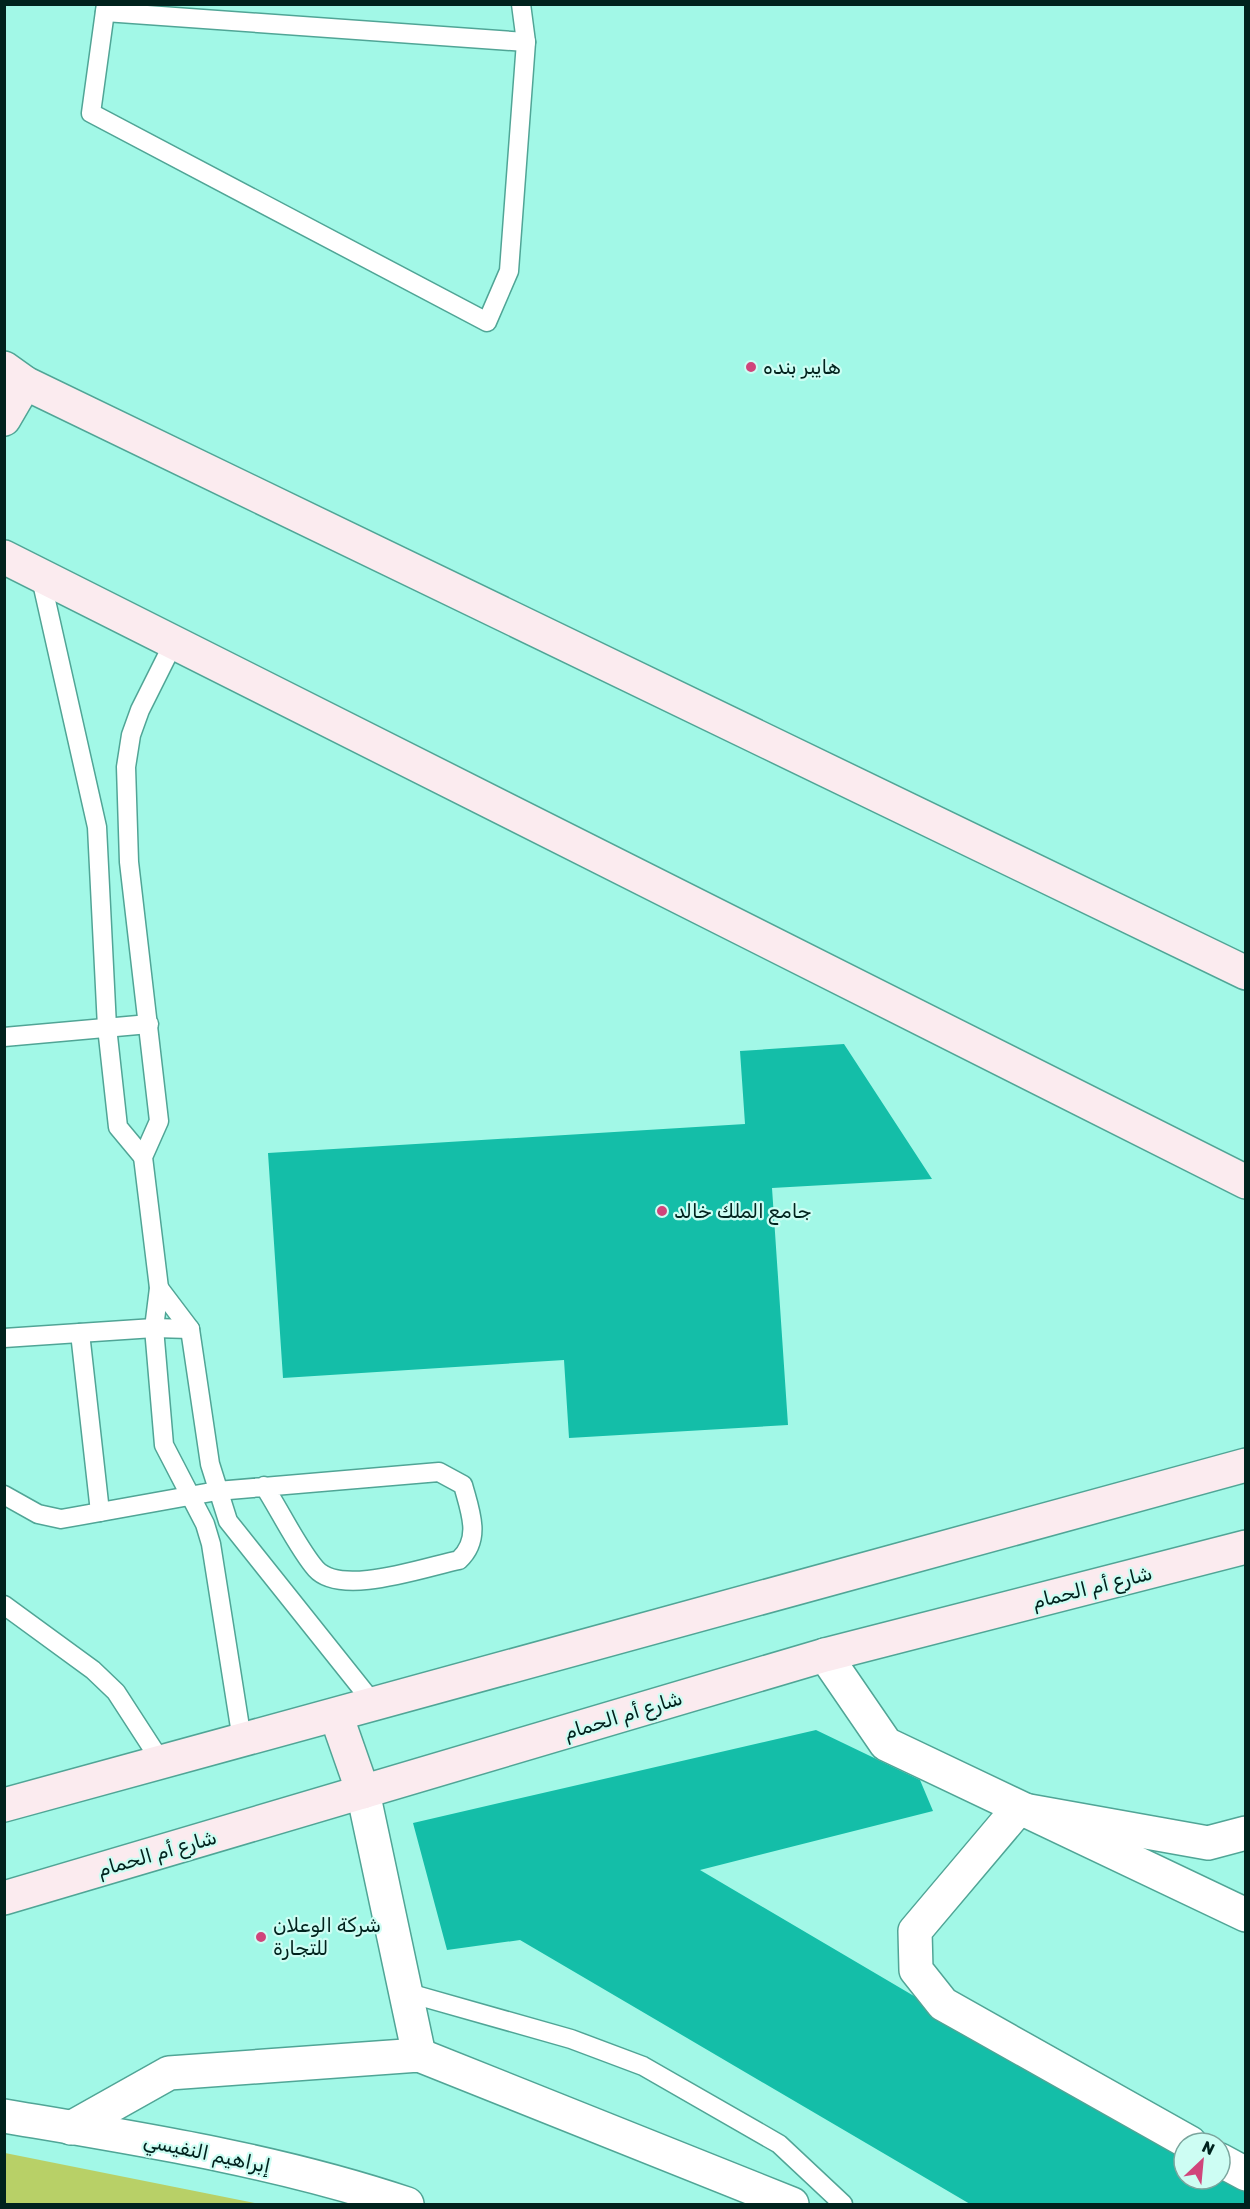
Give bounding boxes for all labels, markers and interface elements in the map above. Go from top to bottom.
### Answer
place label: هايبر بنده [763,355,841,379]
marker: هايبر بنده [744,360,758,374]
place label: جامع الملك خالد [674,1199,811,1225]
marker: جامع الملك خالد [655,1204,669,1218]
street label: شارع أم الحمام [1030,1561,1155,1615]
street label: شارع أم الحمام [561,1686,686,1746]
street label: شارع أم الحمام [95,1825,220,1883]
place label: شركة الوعلان للتجارة [273,1913,381,1960]
marker: شركة الوعلان للتجارة [254,1930,268,1944]
street label: إبراهيم النفيسي [141,2128,273,2181]
north arrow [1172,2131,1232,2191]
text: N [1199,2137,1218,2159]

